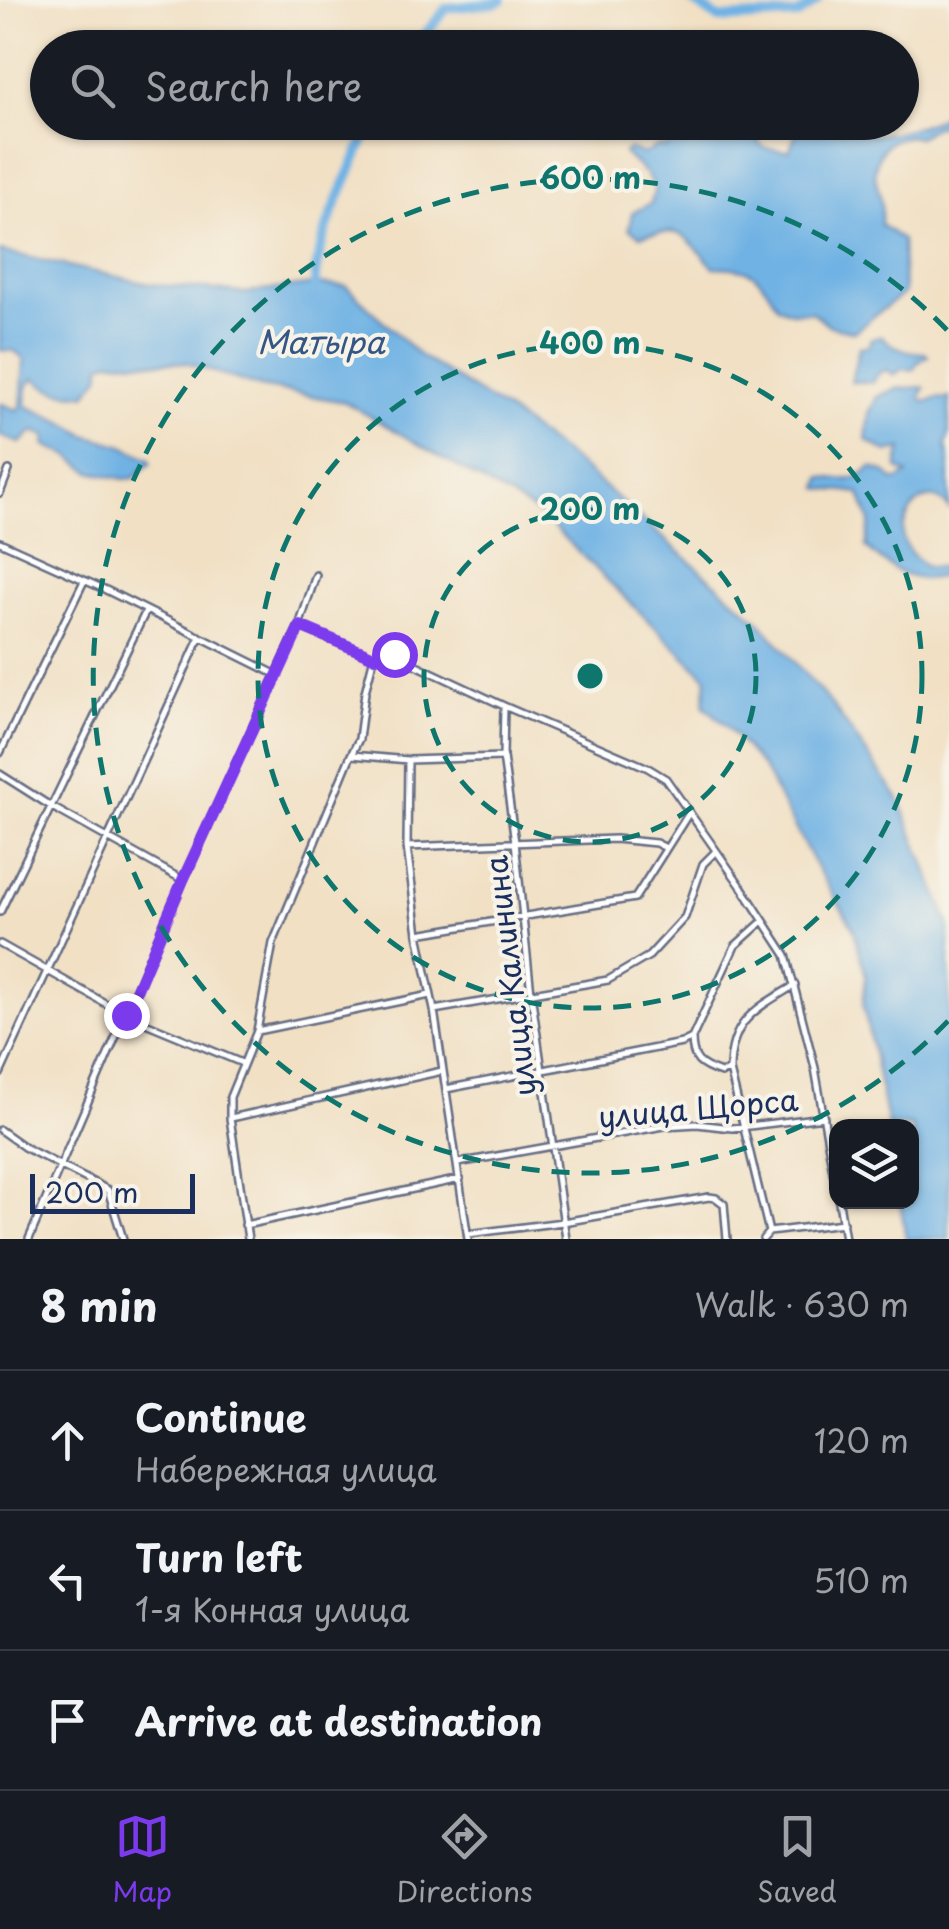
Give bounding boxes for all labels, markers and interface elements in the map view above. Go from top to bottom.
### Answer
search box [30,30,919,140]
text: Search here [145,57,362,114]
icon: search [65,58,120,113]
text: 600 m [539,154,641,199]
water label: Матыра [257,317,386,365]
text: 400 m [539,319,641,364]
text: 200 m [540,485,640,530]
route start [372,632,418,678]
centre of rings [572,658,608,694]
street label: улица Калинина [472,853,546,1099]
route end [104,993,150,1039]
street label: улица Щорса [596,1076,800,1138]
map controls [829,1119,919,1209]
button: layers [829,1119,919,1209]
scale bar [30,1169,195,1214]
text: 200 m [45,1170,138,1213]
text: 8 min [40,1273,158,1336]
text: Walk · 630 m [695,1280,909,1328]
text: Continue [135,1388,306,1445]
icon: ahead [40,1413,95,1468]
text: 120 m [814,1416,909,1464]
text: Набережная улица [135,1445,437,1493]
text: Turn left [135,1528,303,1585]
icon: left [40,1553,95,1608]
text: 510 m [813,1556,909,1604]
text: 1-я Конная улица [135,1585,409,1633]
text: Arrive at destination [135,1692,543,1749]
icon: arrive [40,1693,95,1748]
tab: Map [112,1809,172,1912]
tab: Directions [397,1809,533,1912]
tab: Saved [757,1809,837,1912]

